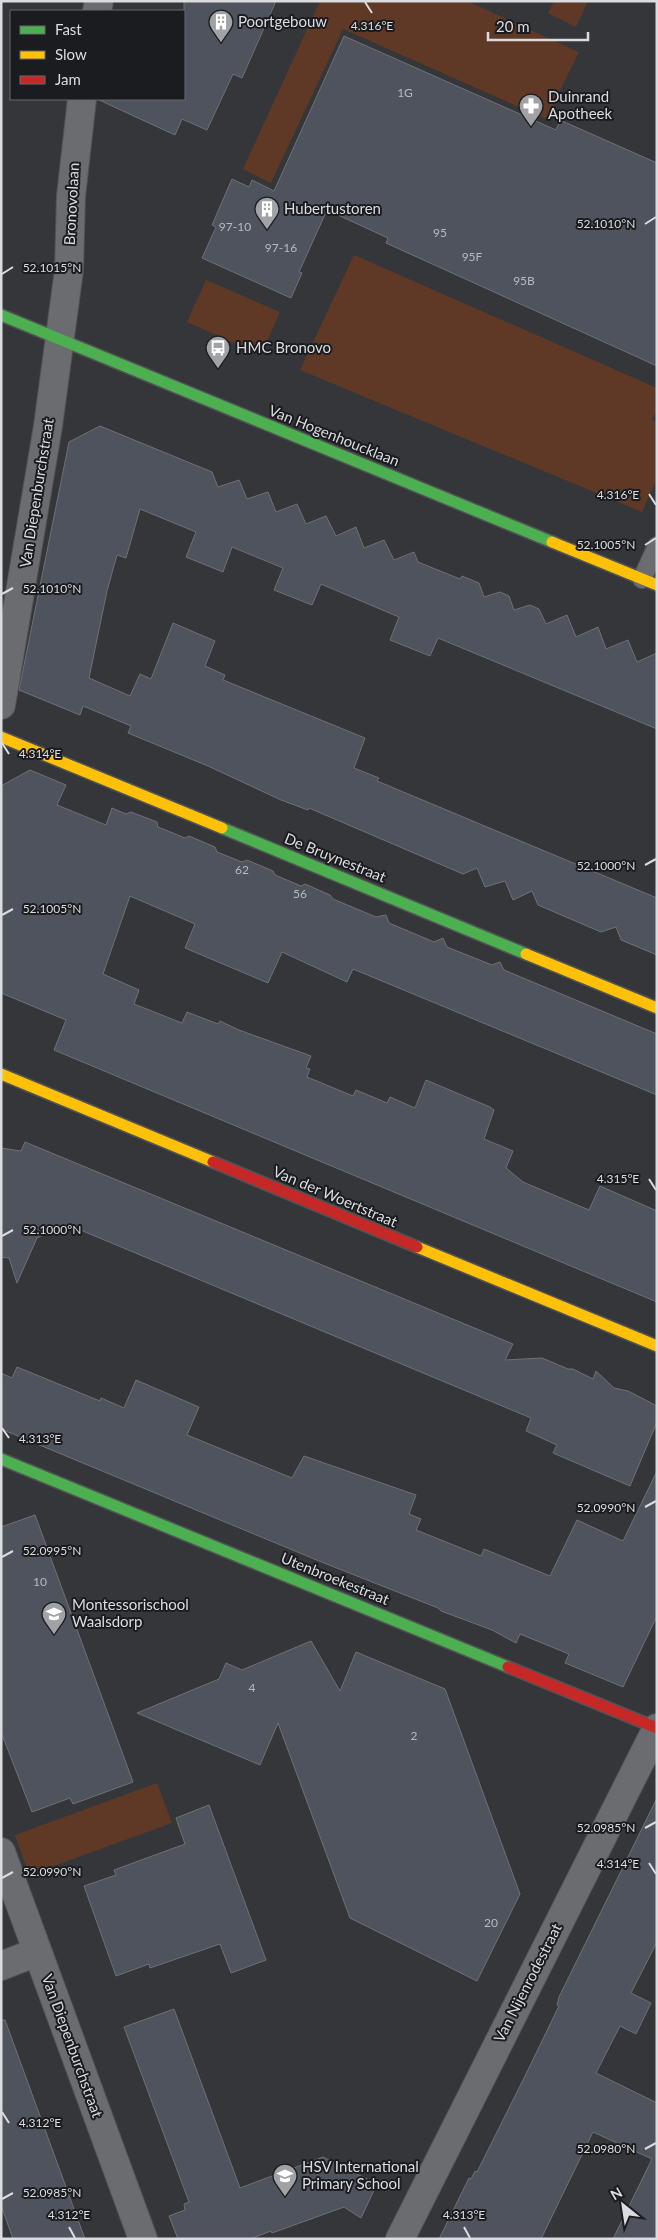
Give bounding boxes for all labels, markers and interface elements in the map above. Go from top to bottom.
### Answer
building icon: Poortgebouw [208,9,234,43]
legend [10,10,185,100]
scale bar [488,10,588,42]
place label: Poortgebouw [238,12,327,30]
text: 20 m [496,17,530,35]
text: 4.316°E [351,18,393,33]
text: Fast [55,20,82,38]
text: Slow [55,45,87,63]
text: Jam [55,70,81,88]
house number: 1G [397,85,413,100]
place label: Duinrand Apotheek [548,87,612,122]
pharmacy icon: Duinrand Apotheek [518,93,544,127]
street label: Bronovolaan [60,162,82,246]
building icon: Hubertustoren [254,196,280,230]
place label: Hubertustoren [284,199,381,217]
text: 52.1010°N [577,216,635,231]
house number: 97-10 [219,219,251,234]
house number: 95 [433,225,447,240]
house number: 97-16 [265,240,297,255]
house number: 95F [462,249,483,264]
text: 52.1015°N [23,260,81,275]
house number: 95B [513,273,535,288]
bus stop icon: HMC Bronovo [205,335,231,369]
place label: HMC Bronovo [236,338,331,356]
street label: Van Hogenhoucklaan [266,401,402,469]
street label: Van Diepenburchstraat [15,416,57,569]
text: 4.316°E [597,487,639,502]
text: 52.1005°N [577,537,635,552]
text: 52.1010°N [23,581,81,596]
text: 4.314°E [19,746,61,761]
street label: De Bruynestraat [282,829,389,886]
text: 52.1000°N [577,858,635,873]
house number: 62 [235,862,249,877]
house number: 56 [293,886,307,901]
text: 52.1005°N [23,901,81,916]
street label: Van der Woertstraat [271,1162,401,1231]
text: 4.315°E [597,1171,639,1186]
text: 52.1000°N [23,1222,81,1237]
text: 4.313°E [19,1431,61,1446]
text: 52.0990°N [577,1500,635,1515]
text: 52.0995°N [23,1543,81,1558]
street label: Utenbroekestraat [279,1548,393,1608]
house number: 10 [33,1574,47,1589]
place label: Montessorischool Waalsdorp [72,1595,189,1630]
school or university icon: Montessorischool Waalsdorp [41,1601,67,1635]
house number: 4 [249,1680,256,1695]
house number: 2 [411,1728,418,1743]
text: 52.0985°N [577,1820,635,1835]
text: 4.314°E [597,1856,639,1871]
text: 52.0990°N [23,1864,81,1879]
house number: 20 [484,1915,498,1930]
street label: Van Nijenrodestraat [489,1920,565,2045]
street label: Van Diepenburchstraat [39,1972,107,2120]
text: 4.312°E [19,2115,61,2130]
text: 52.0980°N [577,2141,635,2156]
place label: HSV International Primary School [302,2157,419,2192]
school or university icon: HSV International Primary School [272,2163,298,2197]
north arrow [598,2180,648,2230]
text: N [607,2183,625,2203]
text: 52.0985°N [23,2185,81,2200]
text: 4.312°E [48,2207,90,2222]
text: 4.313°E [443,2207,485,2222]

